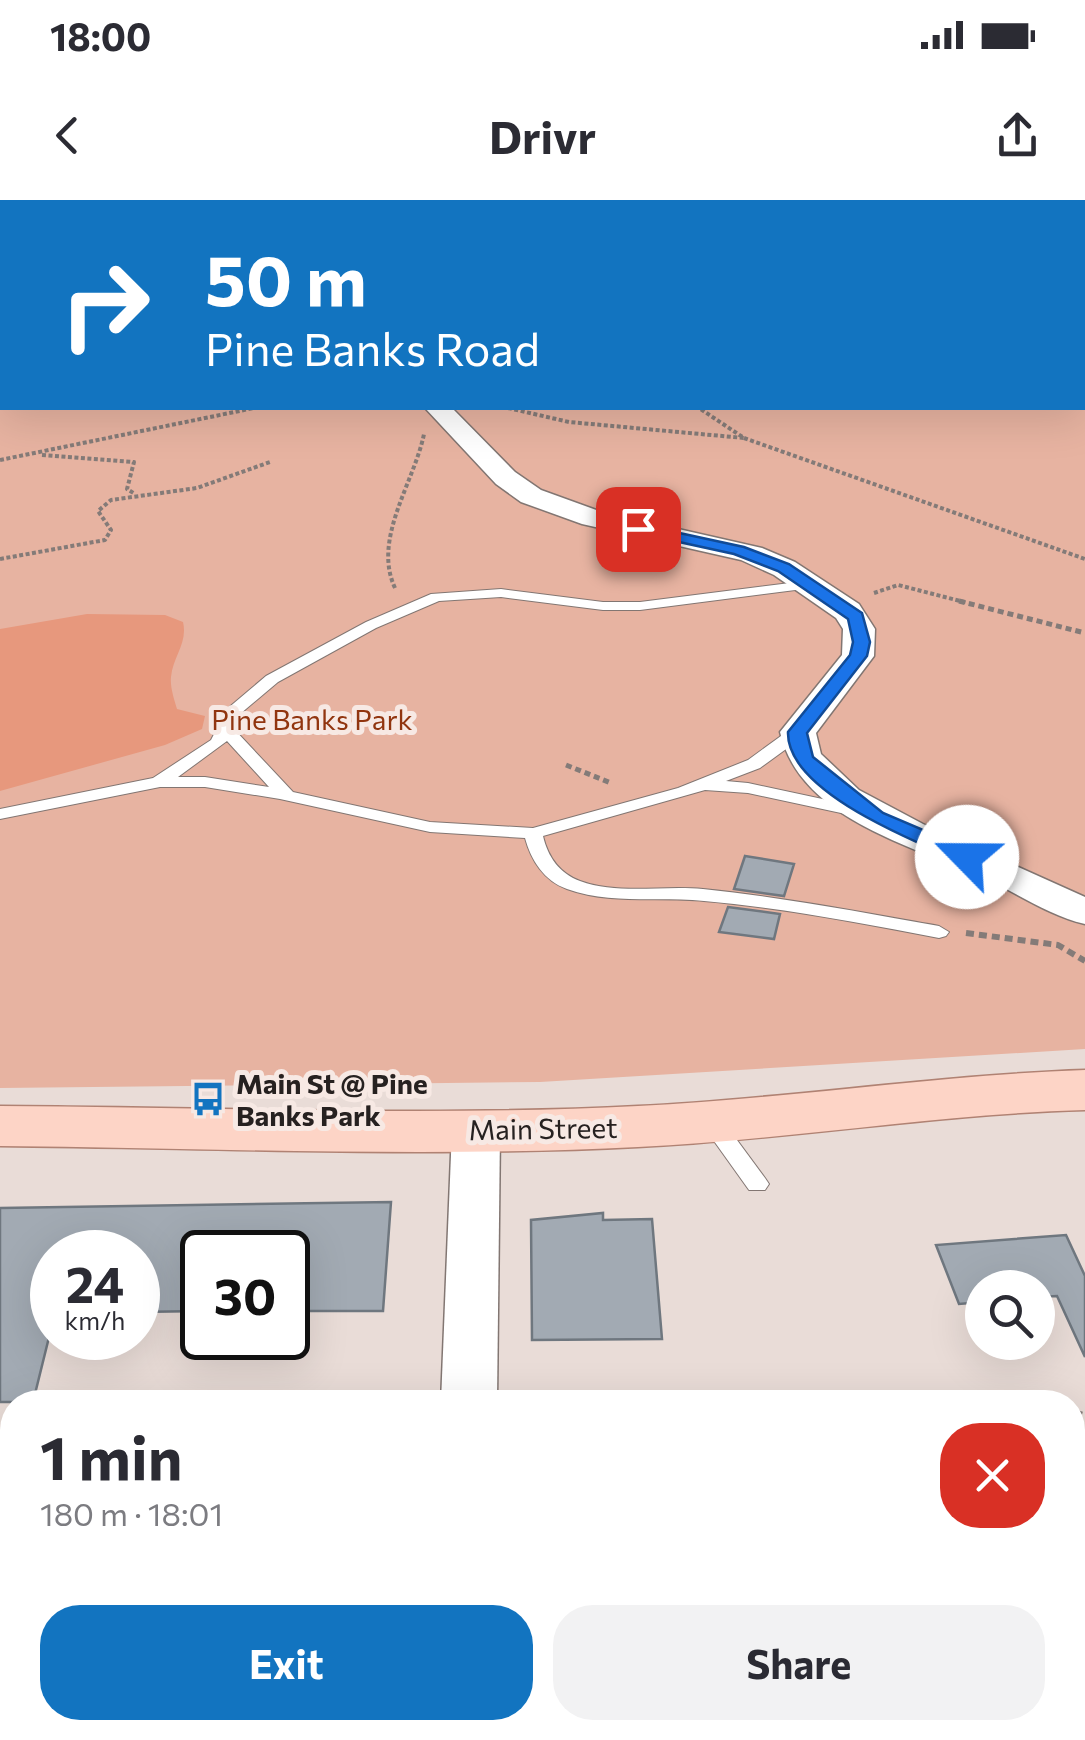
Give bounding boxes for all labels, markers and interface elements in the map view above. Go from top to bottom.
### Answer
text: 18:00 [50,12,151,59]
icon: back [40,108,95,163]
text: Drivr [489,108,596,163]
icon: share [990,108,1045,163]
text: 50 m [205,235,367,320]
icon: right [40,240,170,370]
text: Pine Banks Road [205,320,540,375]
pin [596,487,681,572]
icon: arrive [611,502,666,557]
park label: Pine Banks Park [211,702,413,736]
position arrow [915,805,1019,909]
place label: Main St @ Pine Banks Park [236,1066,428,1132]
bus stop icon: Main St @ Pine Banks Park [189,1080,227,1118]
street label: Main Street [468,1110,618,1146]
speed limit sign: 30 [180,1230,310,1360]
text: 24 [66,1252,124,1313]
map controls [965,1270,1055,1360]
button: search [965,1270,1055,1360]
text: km/h [65,1305,125,1335]
text: 1 min [40,1419,182,1492]
button: close [940,1423,1045,1528]
text: 180 m · 18:01 [40,1493,223,1533]
button: Exit [40,1605,533,1720]
button: Share [553,1605,1045,1720]

